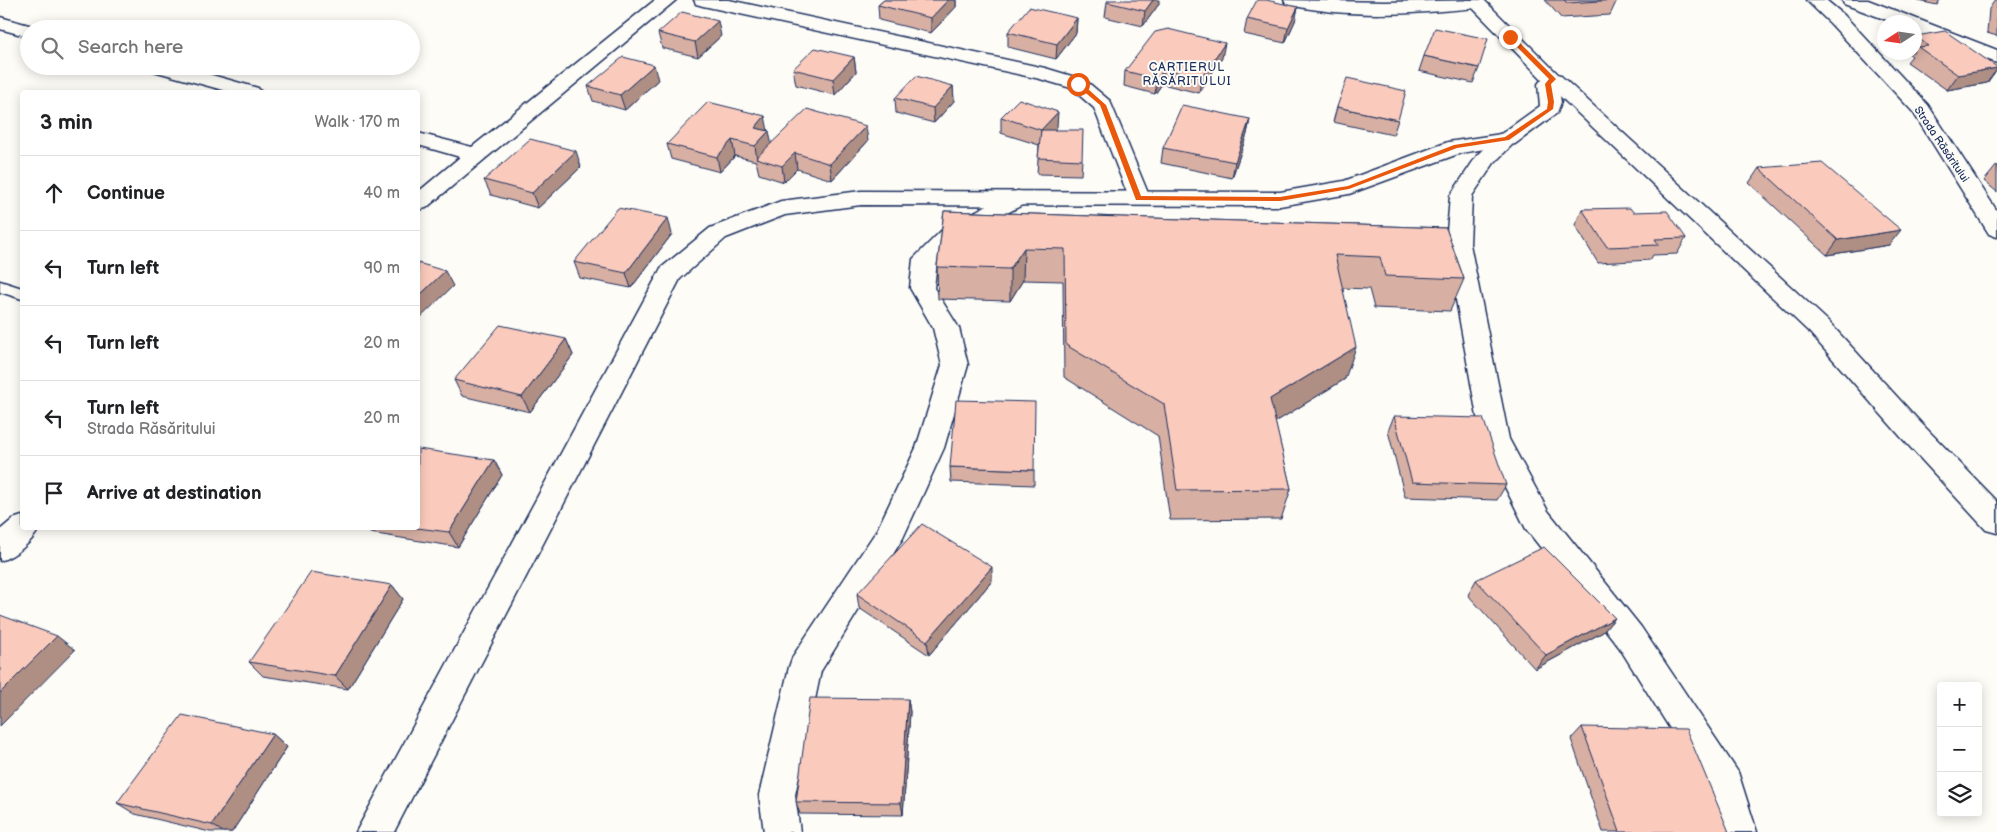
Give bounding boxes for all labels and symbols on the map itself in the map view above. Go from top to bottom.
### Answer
north arrow [1877,15,1922,60]
route end [1499,26,1522,49]
district label: CARTIERUL RĂSĂRITULUI [1142,60,1232,89]
route start [1067,73,1090,96]
street label: Strada Răsăritului [1911,104,1972,185]

